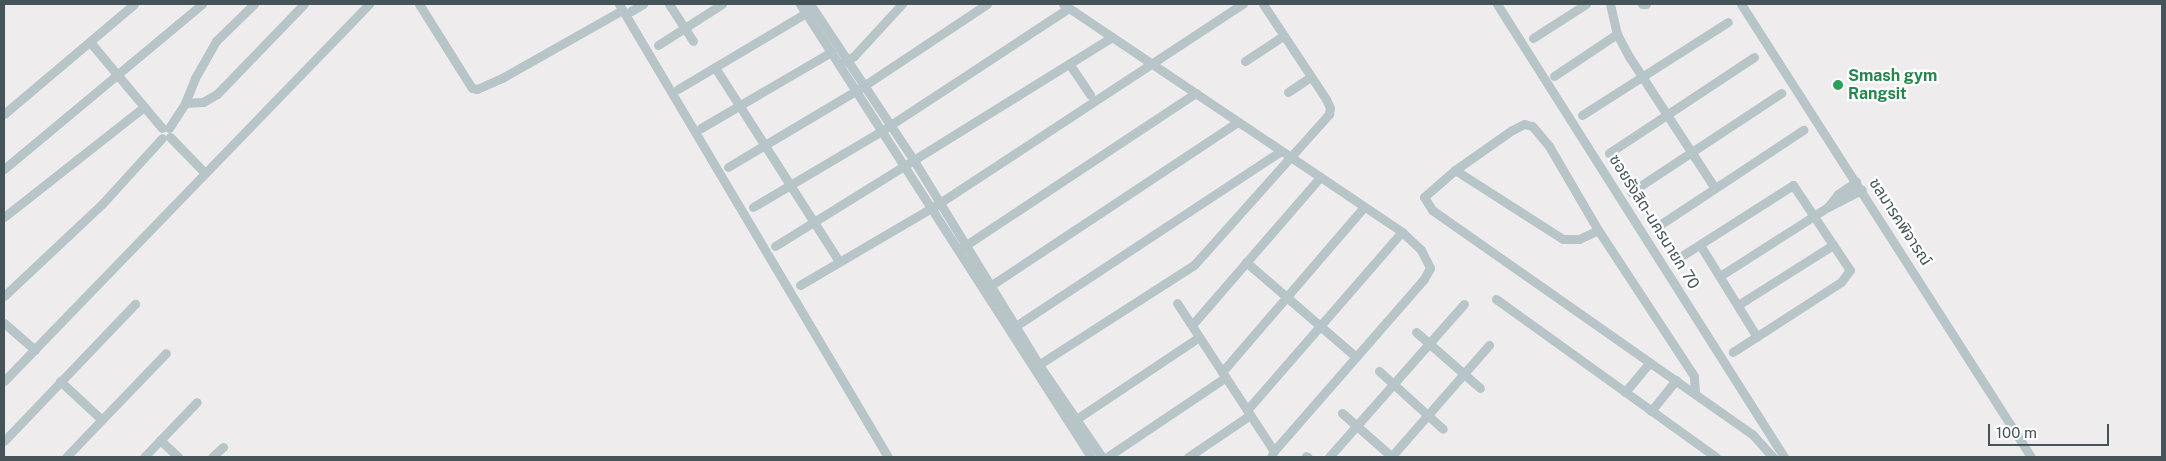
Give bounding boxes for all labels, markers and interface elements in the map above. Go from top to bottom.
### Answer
place label: Smash gym Rangsit [1848,66,1937,104]
marker: Smash gym Rangsit [1832,79,1844,91]
street label: ซอยรังสิต-นครนายก 70 [1605,151,1703,293]
street label: ชลมารคพิจารณ์ [1865,175,1935,269]
scale bar [1991,414,2112,446]
text: 100 m [1996,424,2037,441]

